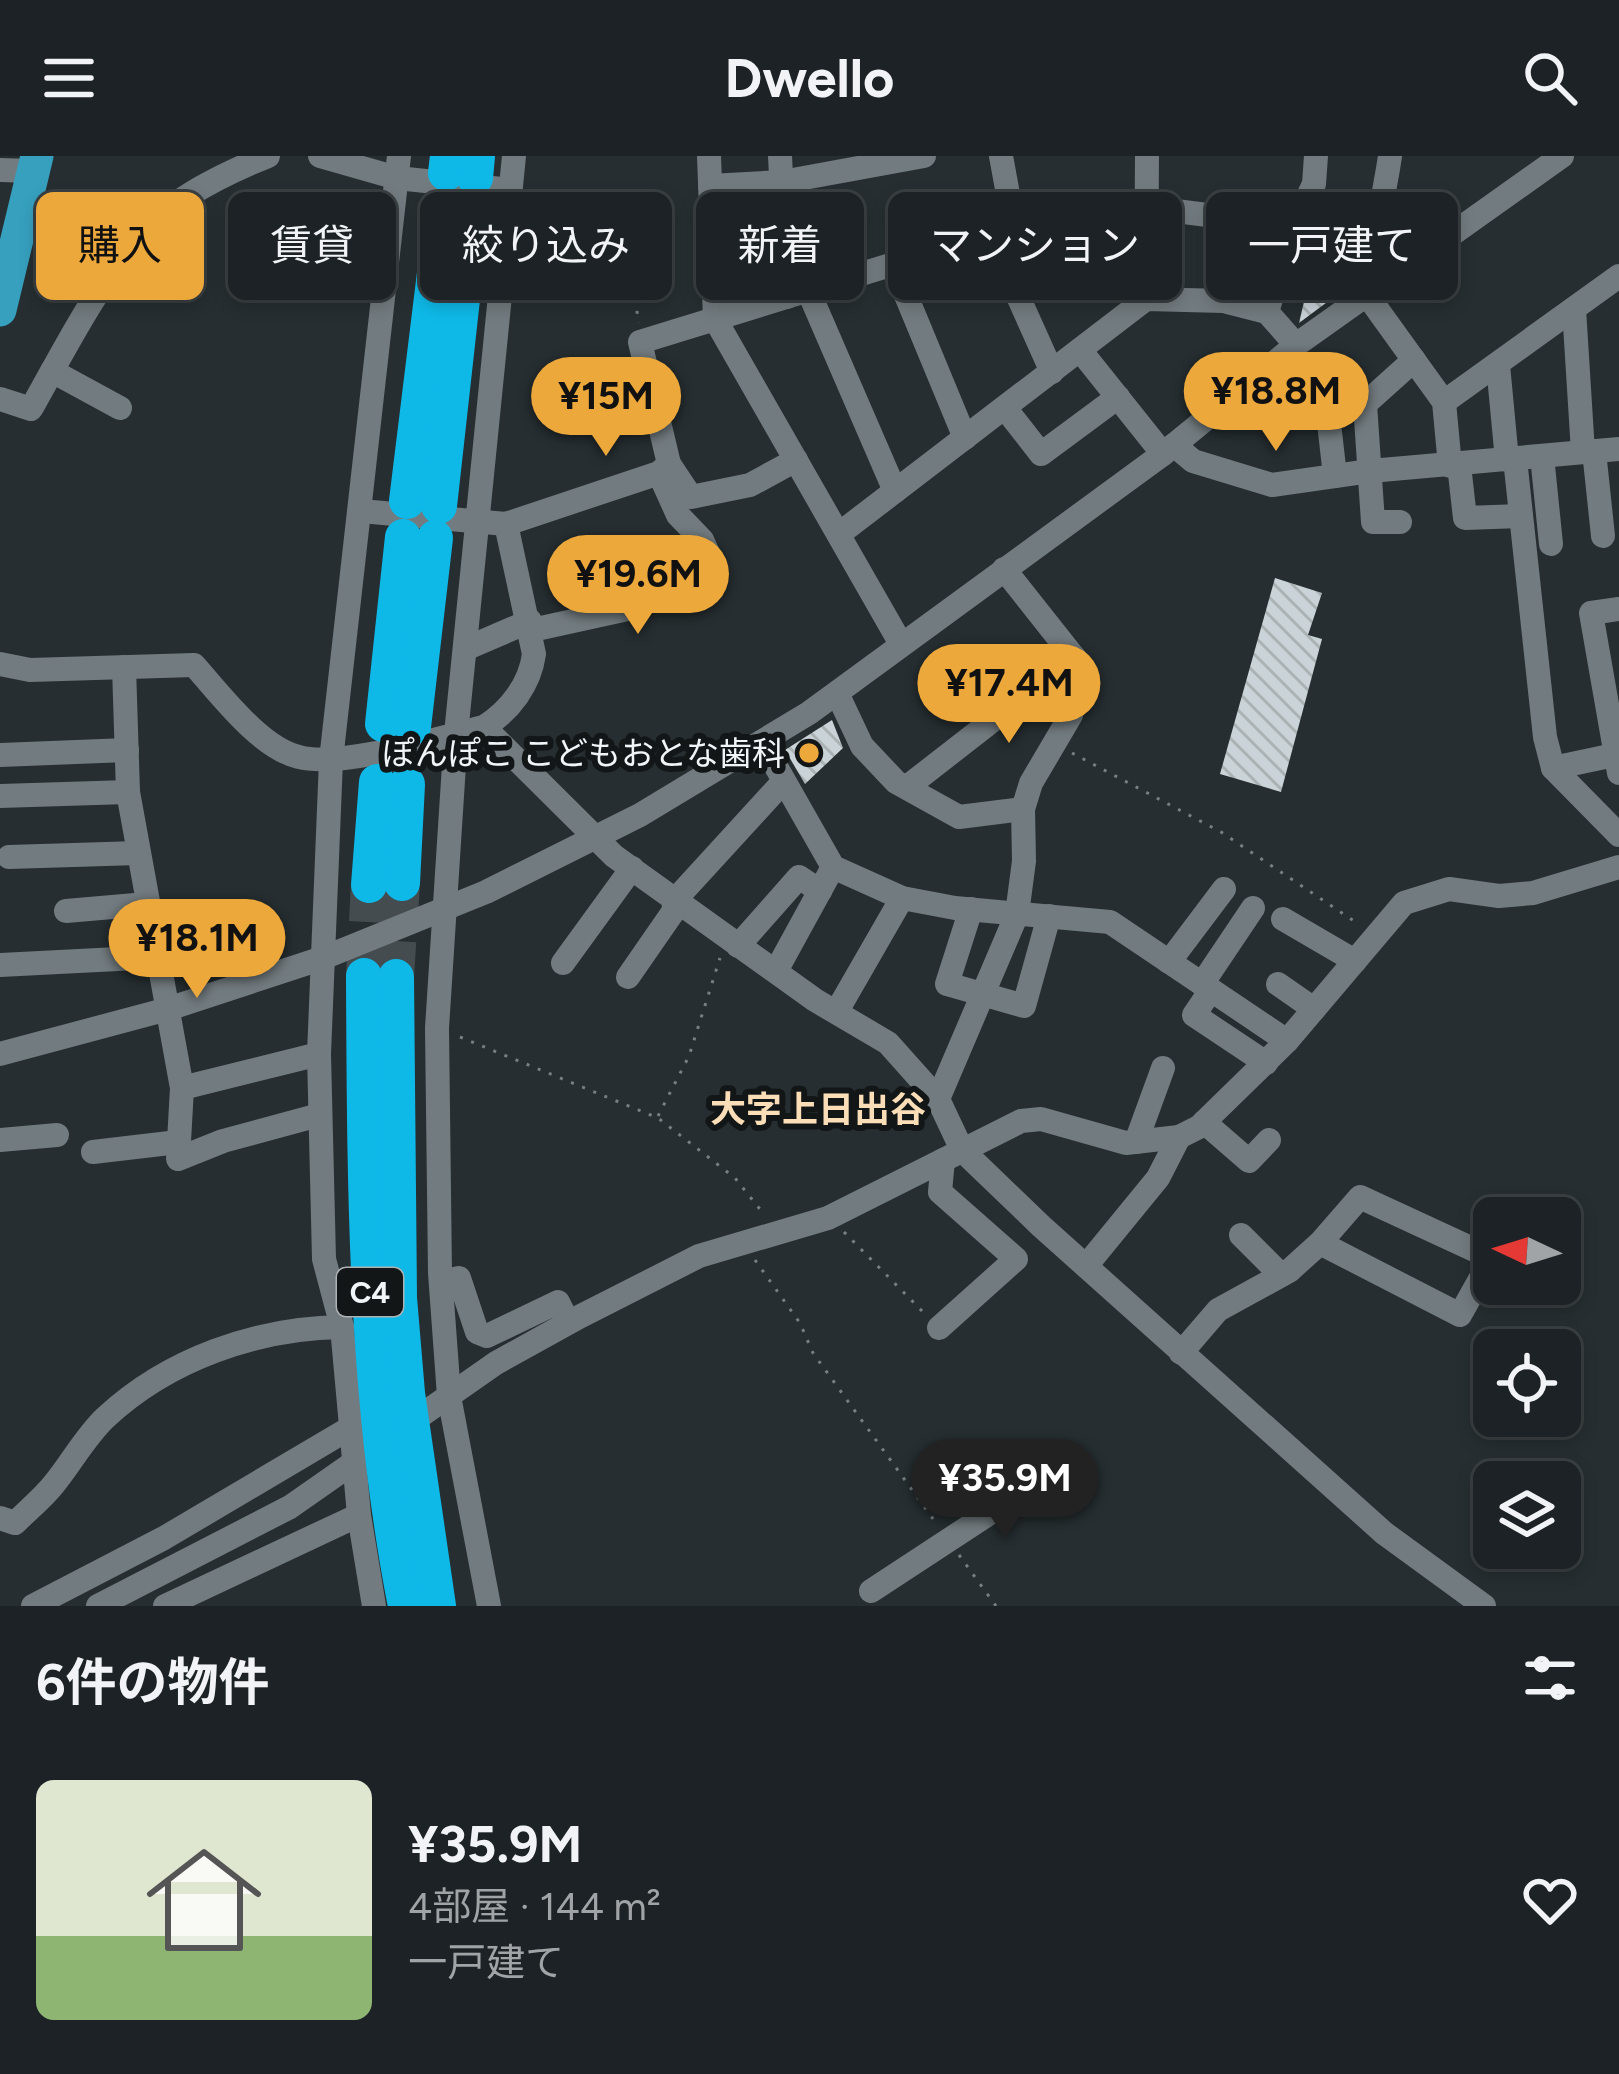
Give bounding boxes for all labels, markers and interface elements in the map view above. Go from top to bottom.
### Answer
icon: menu [36,45,102,111]
icon: search [1517,45,1583,111]
text: Dwello [725,46,894,111]
chip: 購入 [36,192,204,300]
chip: 賃貸 [228,192,396,300]
chip: 絞り込み [420,192,672,300]
chip: 新着 [696,192,864,300]
chip: マンション [888,192,1182,300]
chip: 一戸建て [1206,192,1458,300]
pin: ¥18.8M [1178,352,1374,454]
pin: ¥15M [535,357,677,459]
text: ¥18.8M [1211,367,1341,414]
text: ¥15M [558,372,654,419]
pin: ¥19.6M [540,535,736,637]
text: ¥19.6M [574,550,702,597]
pin: ¥17.4M [911,644,1107,746]
text: ¥17.4M [944,659,1074,706]
place label: ぽんぽこ こどもおとな歯科 [382,734,785,773]
marker: ぽんぽこ こどもおとな歯科 [796,740,822,766]
pin: ¥18.1M [99,899,295,1001]
text: ¥18.1M [135,914,259,961]
district label: 大字上日出谷 [710,1088,926,1131]
north arrow [1473,1197,1581,1305]
map controls [1473,1197,1581,1569]
road number: C4 [337,1268,403,1316]
button: locate [1473,1329,1581,1437]
pin: ¥35.9M [907,1439,1103,1541]
text: ¥35.9M [938,1454,1072,1501]
button: layers [1473,1461,1581,1569]
icon: filters [1517,1645,1583,1711]
text: 6件の物件 [36,1652,270,1713]
text: ¥35.9M [408,1814,582,1875]
icon: home [132,1828,276,1972]
icon: heart [1517,1867,1583,1933]
text: 4部屋 · 144 m² [408,1883,661,1930]
text: 一戸建て [408,1939,564,1986]

